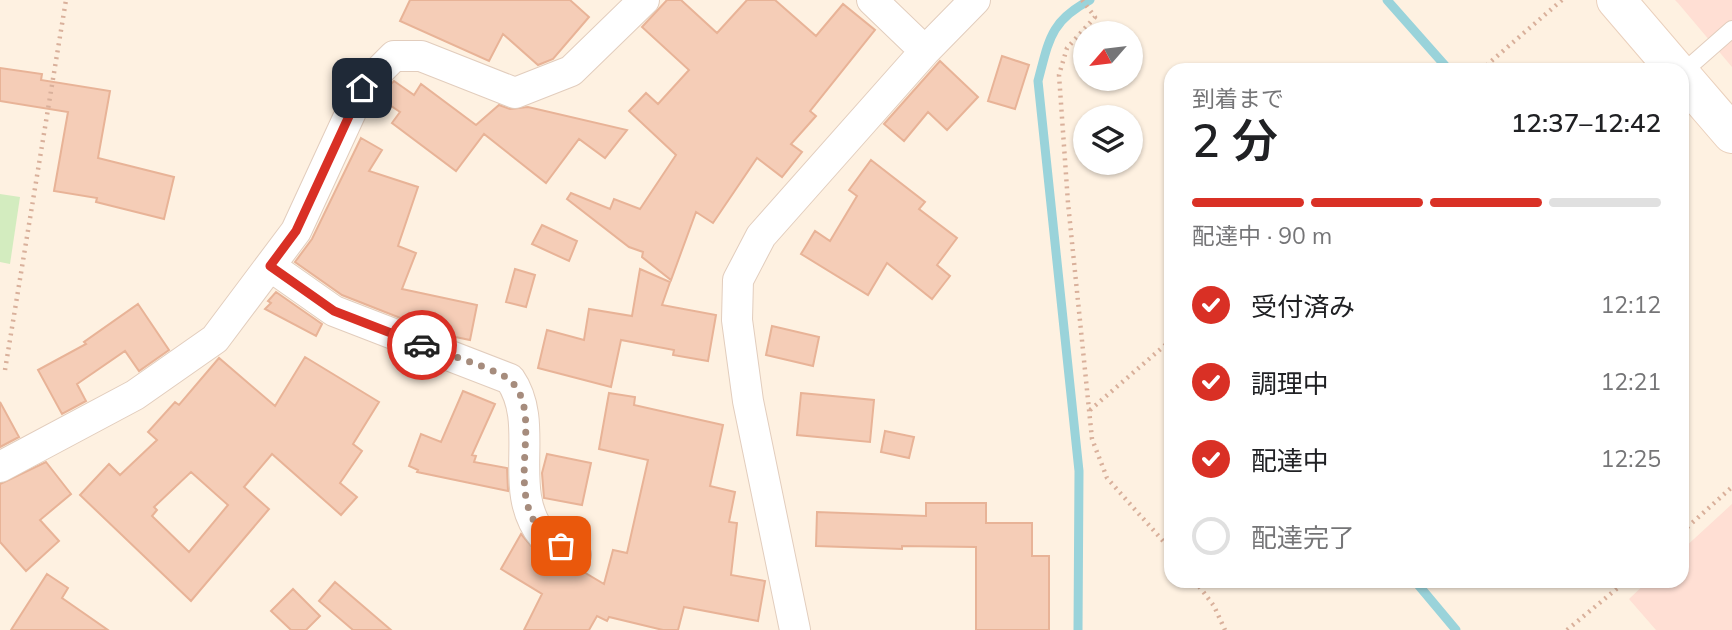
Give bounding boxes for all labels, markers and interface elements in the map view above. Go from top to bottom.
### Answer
north arrow [1073,21,1143,91]
map controls [1073,21,1143,175]
pin [332,58,392,118]
icon: home [343,69,381,107]
text: 到着まで [1192,84,1284,113]
button: layers [1073,105,1143,175]
text: 12:37–12:42 [1511,106,1661,139]
text: 2 分 [1192,111,1278,169]
text: 配達中 · 90 m [1192,221,1332,250]
icon: check [1192,286,1230,324]
text: 受付済み [1251,290,1355,323]
text: 12:12 [1601,290,1661,319]
courier [387,310,457,380]
icon: car [403,326,441,364]
icon: check [1192,363,1230,401]
text: 調理中 [1251,367,1329,400]
text: 12:21 [1601,367,1661,396]
icon: check [1192,440,1230,478]
text: 配達中 [1251,444,1329,477]
text: 12:25 [1601,444,1661,473]
pin [531,516,591,576]
text: 配達完了 [1251,521,1355,554]
icon: bag [542,527,580,565]

